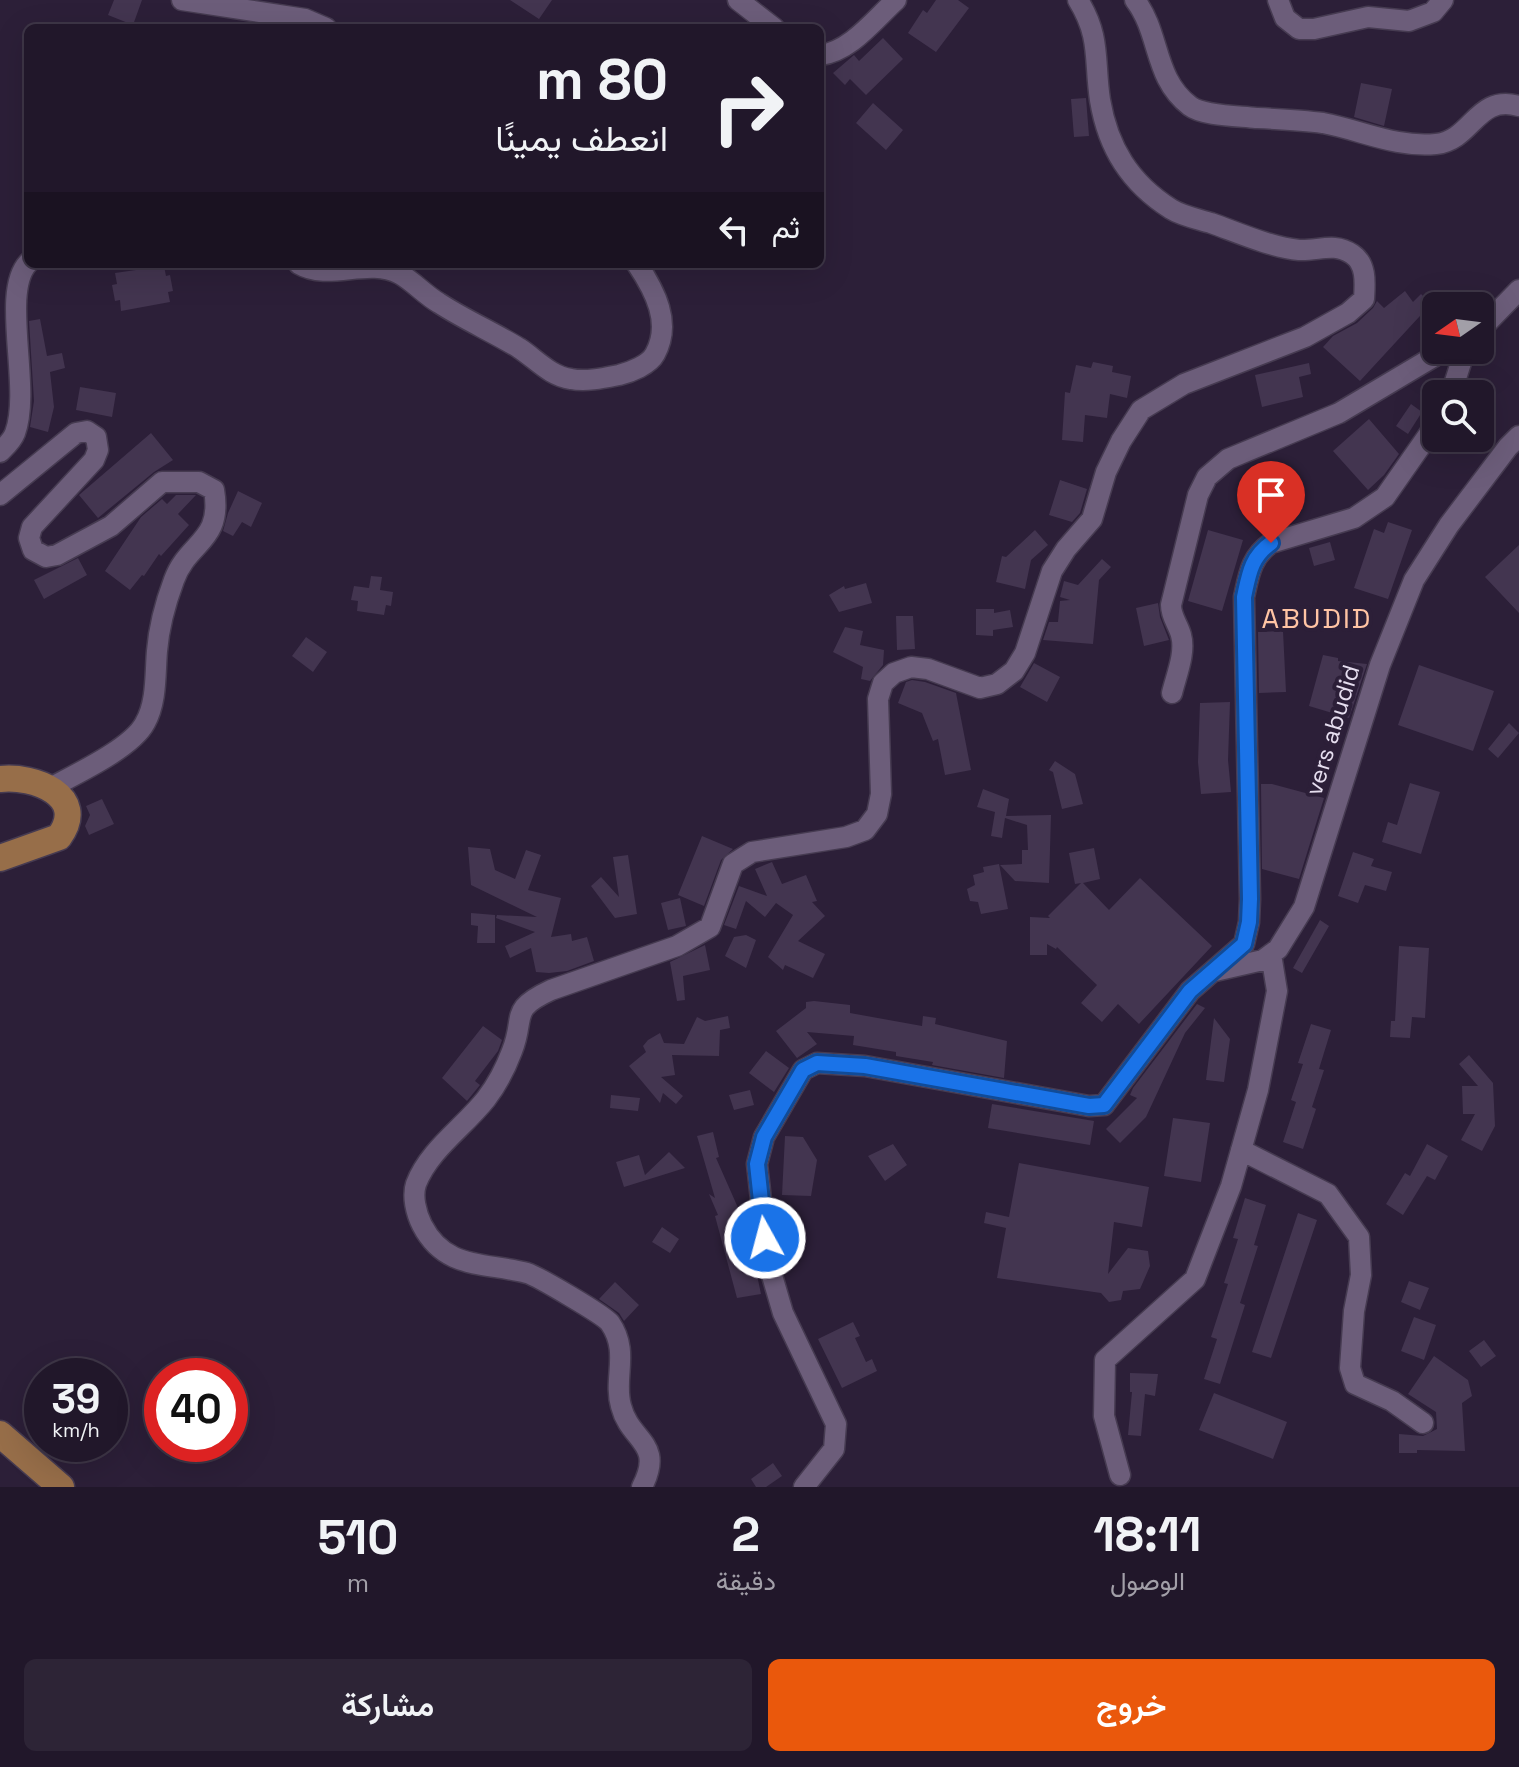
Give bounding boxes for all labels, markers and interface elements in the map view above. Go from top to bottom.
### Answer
text: 80 m [536,44,668,115]
icon: right [696,56,800,160]
text: انعطف يمينًا [495,116,668,162]
icon: left [712,208,756,252]
text: ثم [772,208,800,247]
north arrow [1422,292,1494,364]
map controls [1422,292,1494,452]
button: search [1422,380,1494,452]
pin [1237,461,1305,543]
icon: arrive [1249,473,1293,517]
district label: ABUDID [1262,600,1372,636]
street label: vers abudid [1297,661,1367,799]
position arrow [723,1196,807,1280]
speed limit sign: 40 [144,1358,248,1462]
text: 39 [51,1374,101,1425]
text: km/h [52,1417,100,1443]
text: 2 [732,1504,760,1565]
text: 18:11 [1093,1504,1202,1565]
text: 510 [318,1507,398,1568]
text: دقيقة [716,1564,776,1598]
text: الوصول [1110,1564,1185,1598]
text: m [347,1566,369,1600]
button: مشاركة [24,1659,752,1751]
button: خروج [768,1659,1495,1751]

